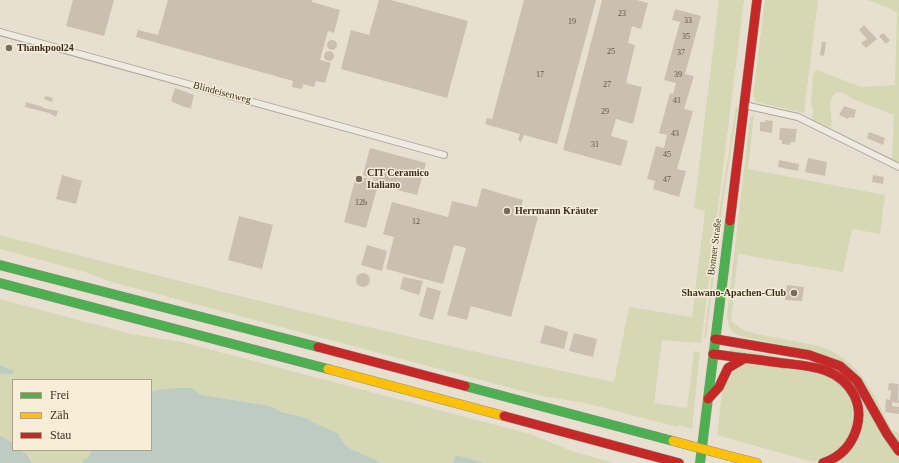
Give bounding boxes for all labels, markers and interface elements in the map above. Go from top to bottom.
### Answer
house number: 23 [618,9,626,19]
house number: 33 [684,16,692,26]
house number: 19 [568,17,576,27]
house number: 35 [682,32,690,42]
place label: Thankpool24 [17,42,74,54]
marker: Thankpool24 [4,43,14,53]
house number: 25 [607,47,615,57]
house number: 37 [677,48,685,58]
house number: 17 [536,70,544,80]
house number: 39 [674,70,682,80]
street label: Blindeisenweg [192,80,252,106]
house number: 27 [603,80,611,90]
house number: 41 [673,96,681,106]
house number: 29 [601,107,609,117]
house number: 43 [671,129,679,139]
house number: 31 [591,140,599,150]
house number: 45 [663,150,671,160]
place label: CIT Ceramico Italiano [367,167,429,190]
marker: CIT Ceramico Italiano [354,174,364,184]
house number: 47 [663,175,671,185]
house number: 12b [355,198,367,208]
place label: Herrmann Kräuter [515,205,598,217]
marker: Herrmann Kräuter [502,206,512,216]
house number: 12 [412,217,420,227]
street label: Bonner Straße [706,218,724,276]
place label: Shawano-Apachen-Club [682,287,786,299]
marker: Shawano-Apachen-Club [789,288,799,298]
legend [12,379,152,451]
text: Frei [50,388,69,402]
text: Zäh [50,408,69,422]
text: Stau [50,428,71,442]

